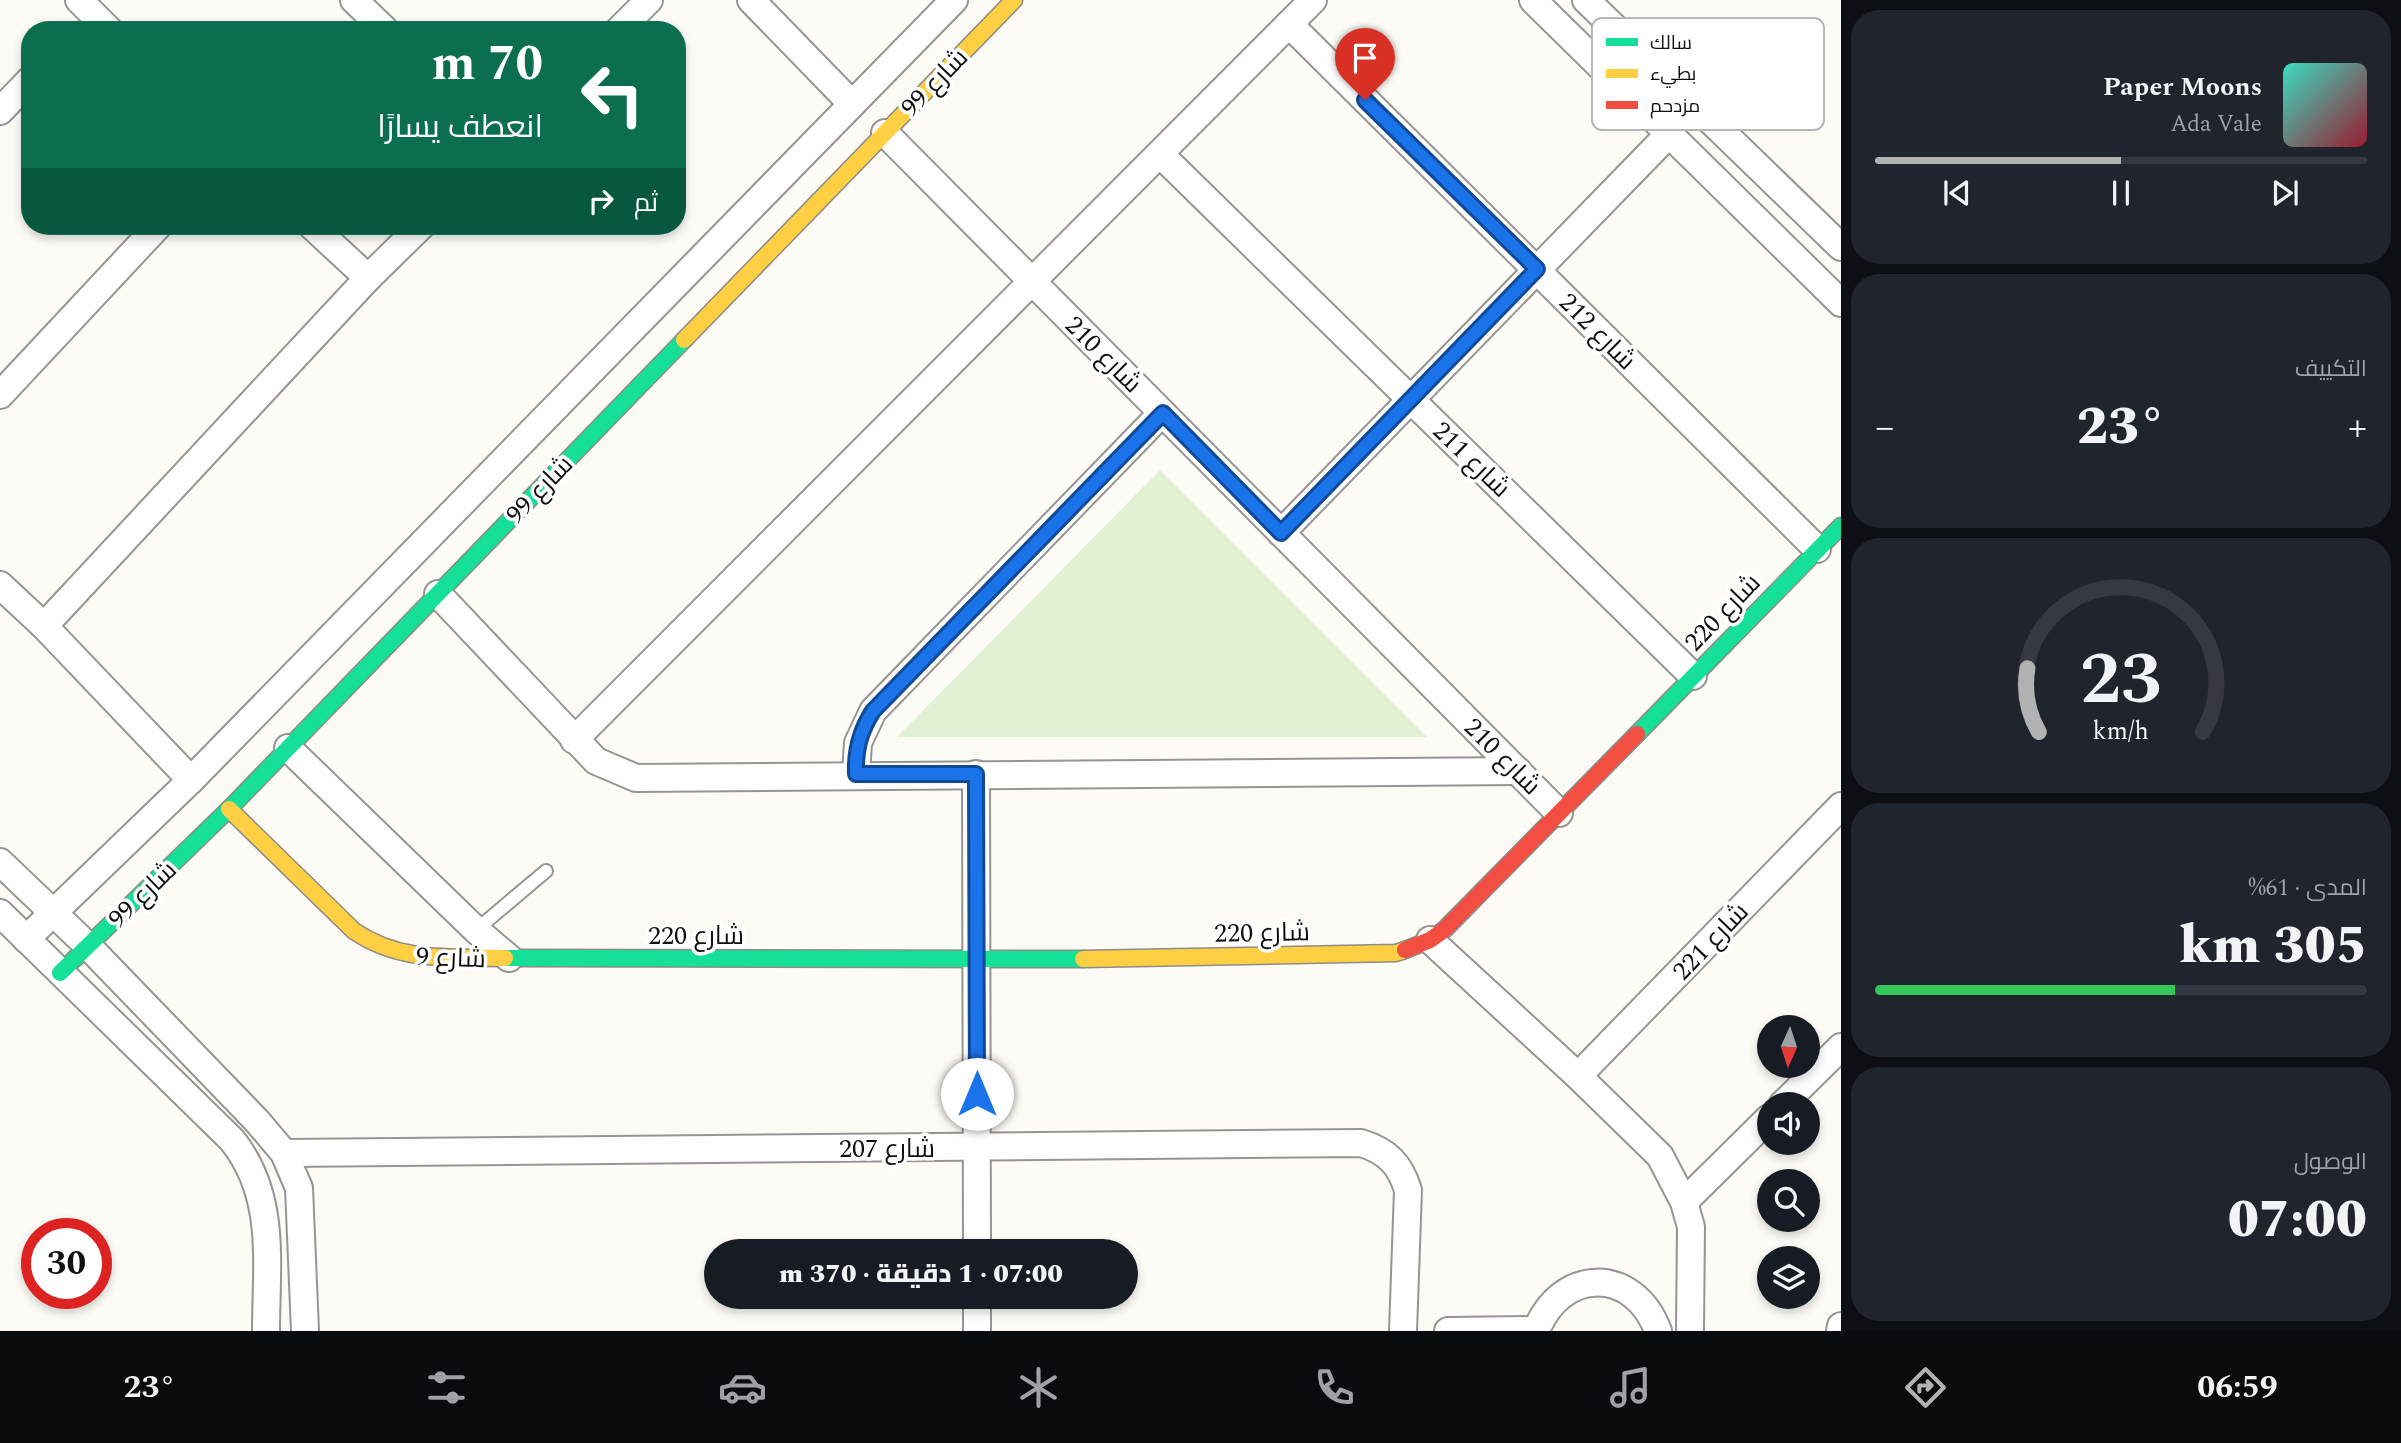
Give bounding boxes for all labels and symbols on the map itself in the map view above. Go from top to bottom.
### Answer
legend [1592,18,1824,130]
pin [1335,28,1395,100]
text: سالك [1650,29,1692,58]
street label: شارع 99 [892,39,978,126]
text: بطيء [1650,60,1696,89]
text: مزدحم [1650,92,1700,121]
street label: شارع 212 [1549,284,1645,380]
street label: شارع 210 [1055,307,1151,403]
street label: شارع 211 [1423,412,1520,507]
street label: شارع 99 [497,446,583,533]
street label: شارع 220 [1675,564,1770,661]
street label: شارع 210 [1454,709,1550,805]
street label: شارع 99 [99,852,186,938]
street label: شارع 221 [1663,893,1758,990]
street label: شارع 220 [1214,912,1310,954]
street label: شارع 220 [648,916,744,956]
street label: شارع 9 [415,937,487,979]
north arrow [1757,1015,1820,1078]
position arrow [940,1057,1014,1131]
street label: شارع 207 [839,1129,935,1169]
speed limit sign: 30 [21,1218,112,1309]

